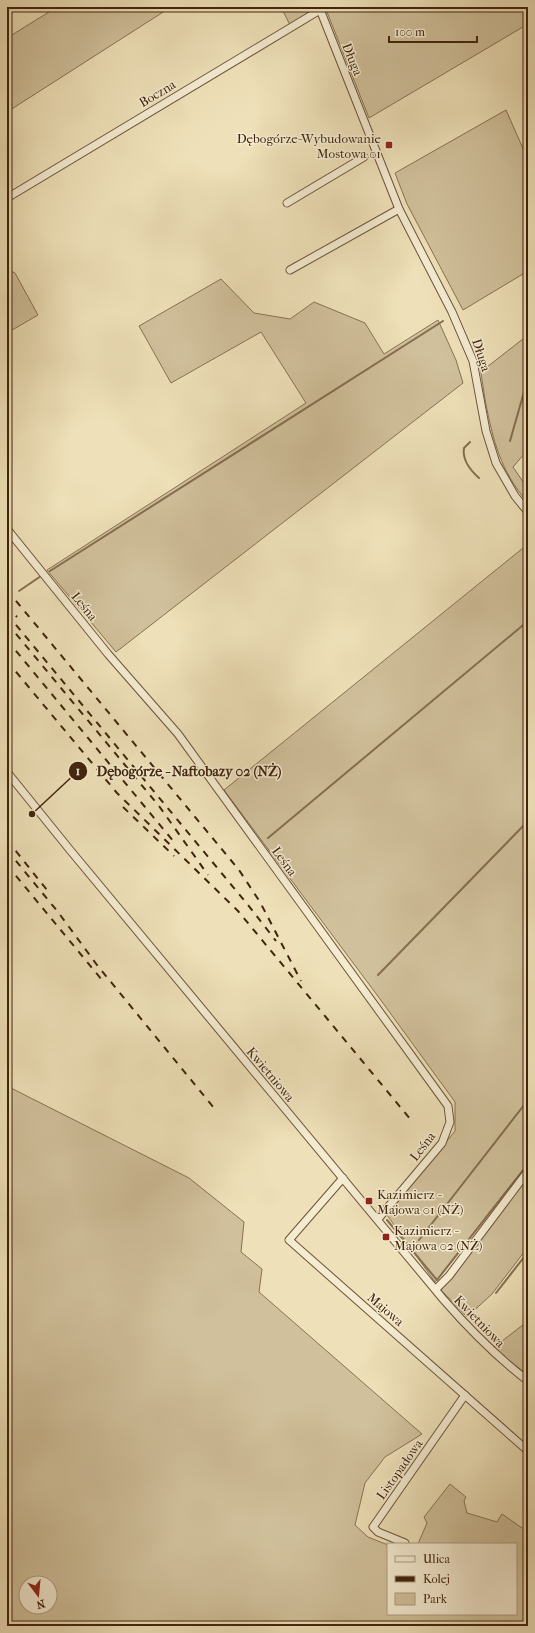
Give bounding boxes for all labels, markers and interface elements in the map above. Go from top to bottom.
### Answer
scale bar [389,18,477,44]
text: 100 m [395,25,425,39]
street label: Długa [339,41,366,79]
street label: Boczna [136,76,179,110]
place label: Dębogórze-Wybudowanie Mostowa 01 [237,131,382,161]
marker: Dębogórze-Wybudowanie Mostowa 01 [384,140,394,150]
street label: Długa [469,337,494,374]
street label: Leśna [68,589,101,625]
callout: Dębogórze - Naftobazy 02 (NŻ) [68,758,289,784]
text: Dębogórze - Naftobazy 02 (NŻ) [97,762,282,781]
text: 1 [76,764,80,778]
street label: Leśna [269,844,301,880]
street label: Kwietniowa [244,1044,298,1105]
street label: Leśna [406,1128,439,1164]
place label: Kazimierz - Majowa 01 (NŻ) [377,1187,463,1217]
marker: Kazimierz - Majowa 01 (NŻ) [364,1196,374,1206]
place label: Kazimierz - Majowa 02 (NŻ) [394,1223,482,1253]
marker: Kazimierz - Majowa 02 (NŻ) [381,1232,391,1242]
street label: Majowa [365,1290,408,1330]
street label: Kwietniowa [451,1292,509,1351]
street label: Listopadowa [373,1436,426,1502]
legend [387,1543,517,1615]
text: Ulica [423,1552,450,1566]
text: Kolej [423,1572,450,1586]
north arrow [18,1575,58,1615]
text: Park [423,1592,448,1606]
text: N [34,1597,46,1612]

